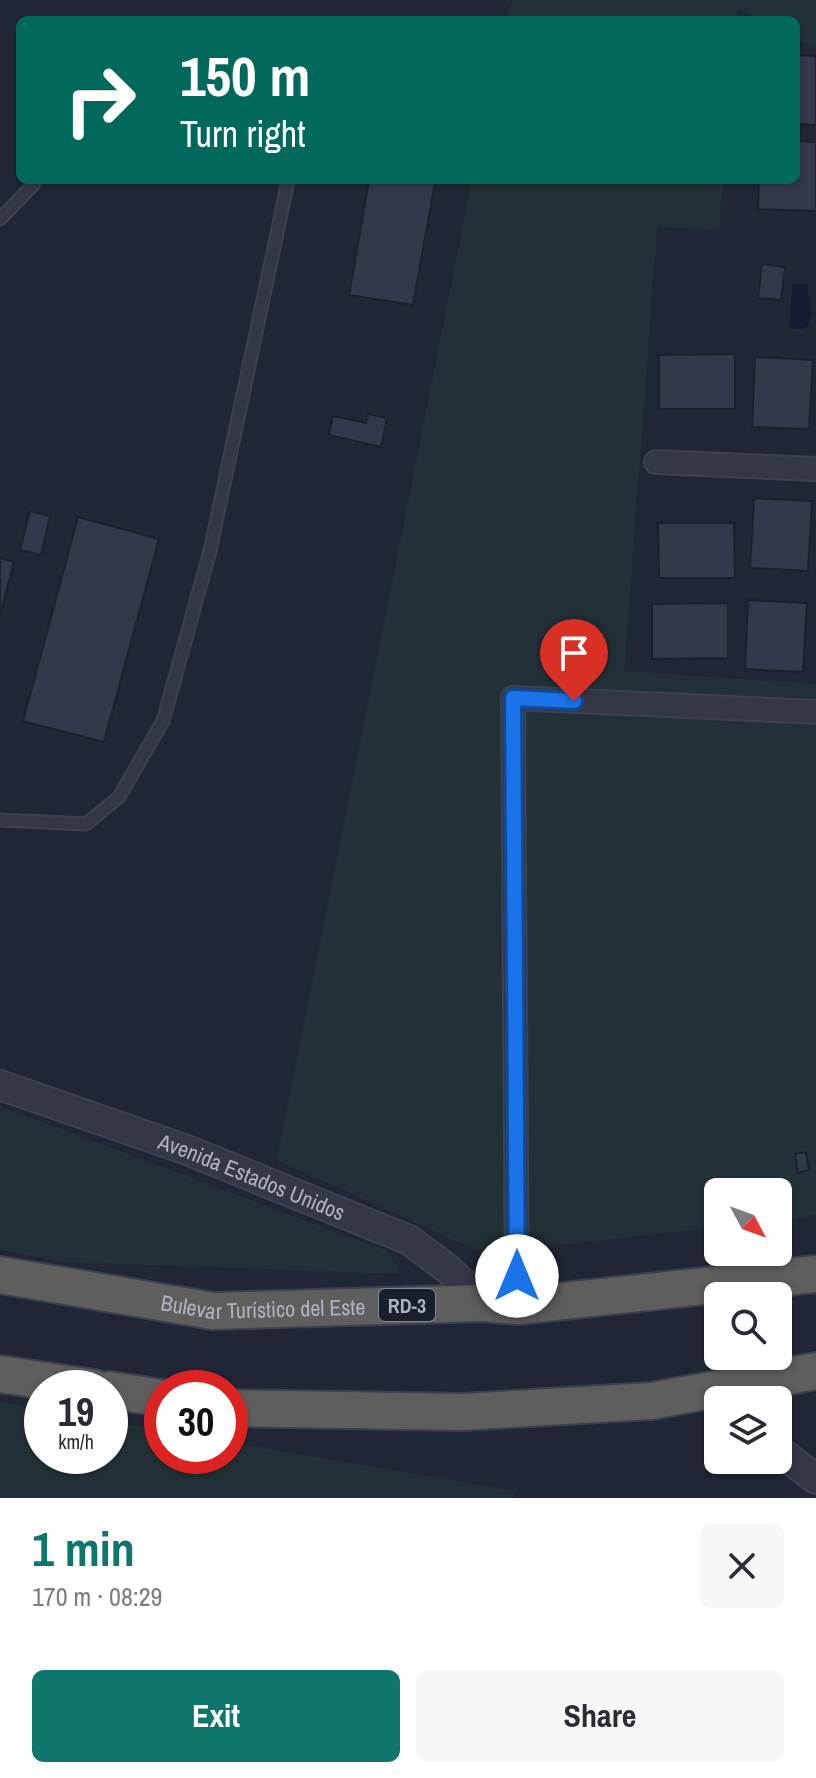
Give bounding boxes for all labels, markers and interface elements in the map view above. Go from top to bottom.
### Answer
text: 150 m [180,38,310,113]
icon: right [48,48,152,152]
text: Turn right [180,110,305,158]
pin [540,619,608,701]
icon: arrive [552,631,596,675]
street label: Avenida Estados Unidos [153,1126,350,1228]
north arrow [704,1178,792,1266]
map controls [704,1178,792,1474]
position arrow [475,1234,559,1318]
button: search [704,1282,792,1370]
street label: Bulevar Turístico del Este [159,1287,366,1326]
road number: RD-3 [379,1289,435,1321]
speed limit sign: 30 [144,1370,248,1474]
text: 19 [58,1385,94,1438]
button: layers [704,1386,792,1474]
text: km/h [58,1428,94,1455]
text: 1 min [32,1516,135,1581]
button: close [700,1524,784,1608]
text: 170 m · 08:29 [32,1579,162,1614]
button: Exit [32,1670,400,1762]
button: Share [416,1670,784,1762]

